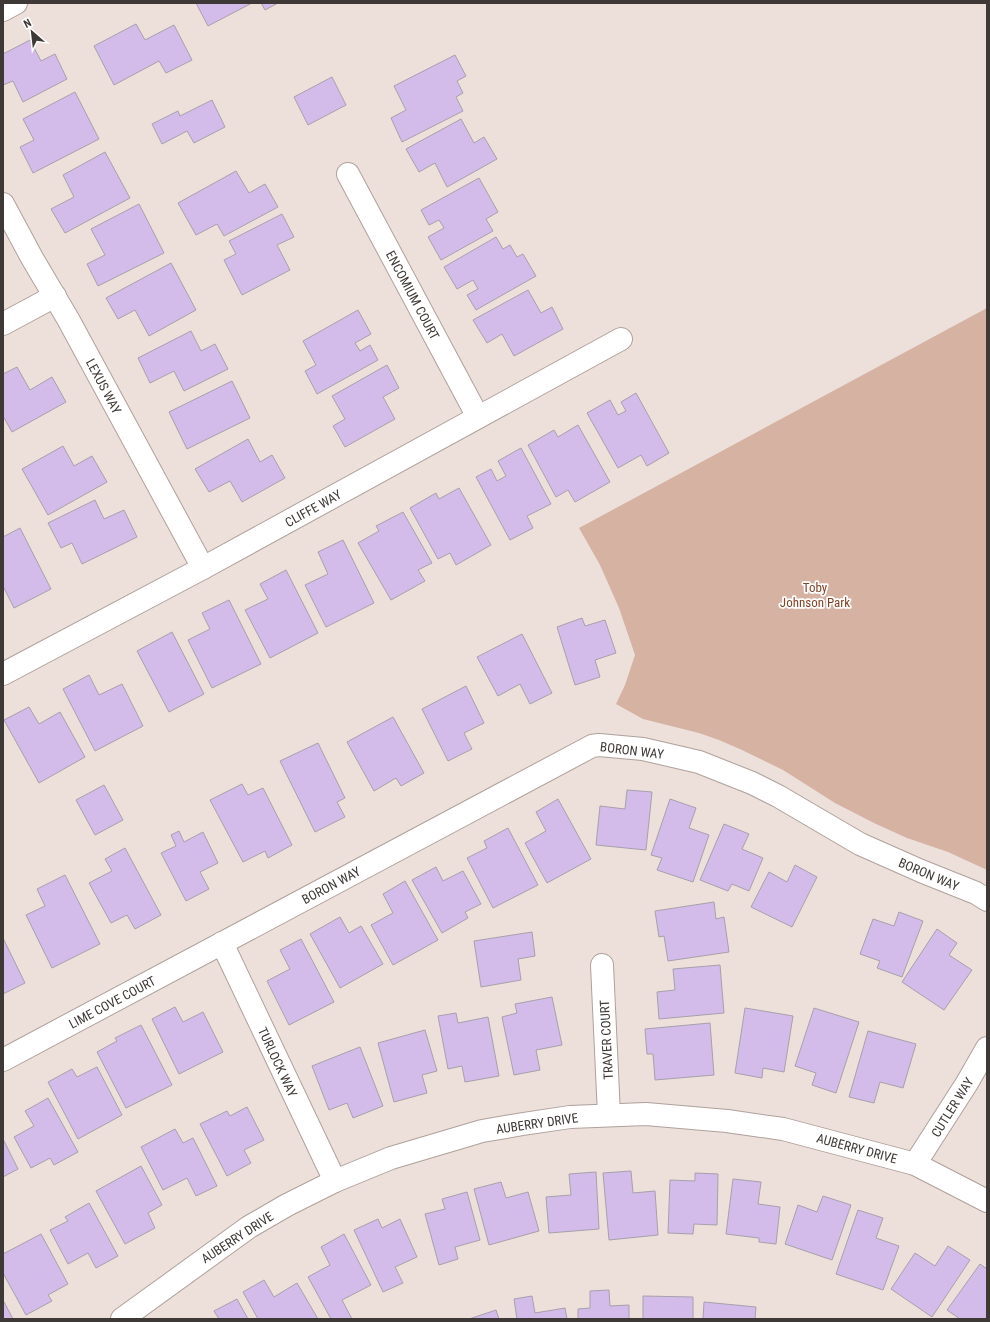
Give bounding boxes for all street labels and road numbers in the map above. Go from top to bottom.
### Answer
street label: ENCOMIUM COURT [383,248,442,342]
street label: LEXUS WAY [83,356,124,416]
street label: CLIFFE WAY [282,487,344,530]
street label: BORON WAY [599,739,665,762]
street label: BORON WAY [896,855,961,894]
street label: BORON WAY [299,864,363,907]
street label: LIME COVE COURT [66,973,158,1032]
street label: TRAVER COURT [597,999,616,1080]
street label: TURLOCK WAY [255,1025,300,1100]
street label: CUTLER WAY [928,1075,977,1140]
street label: AUBERRY DRIVE [495,1110,579,1137]
street label: AUBERRY DRIVE [815,1131,899,1166]
street label: AUBERRY DRIVE [198,1209,276,1266]

